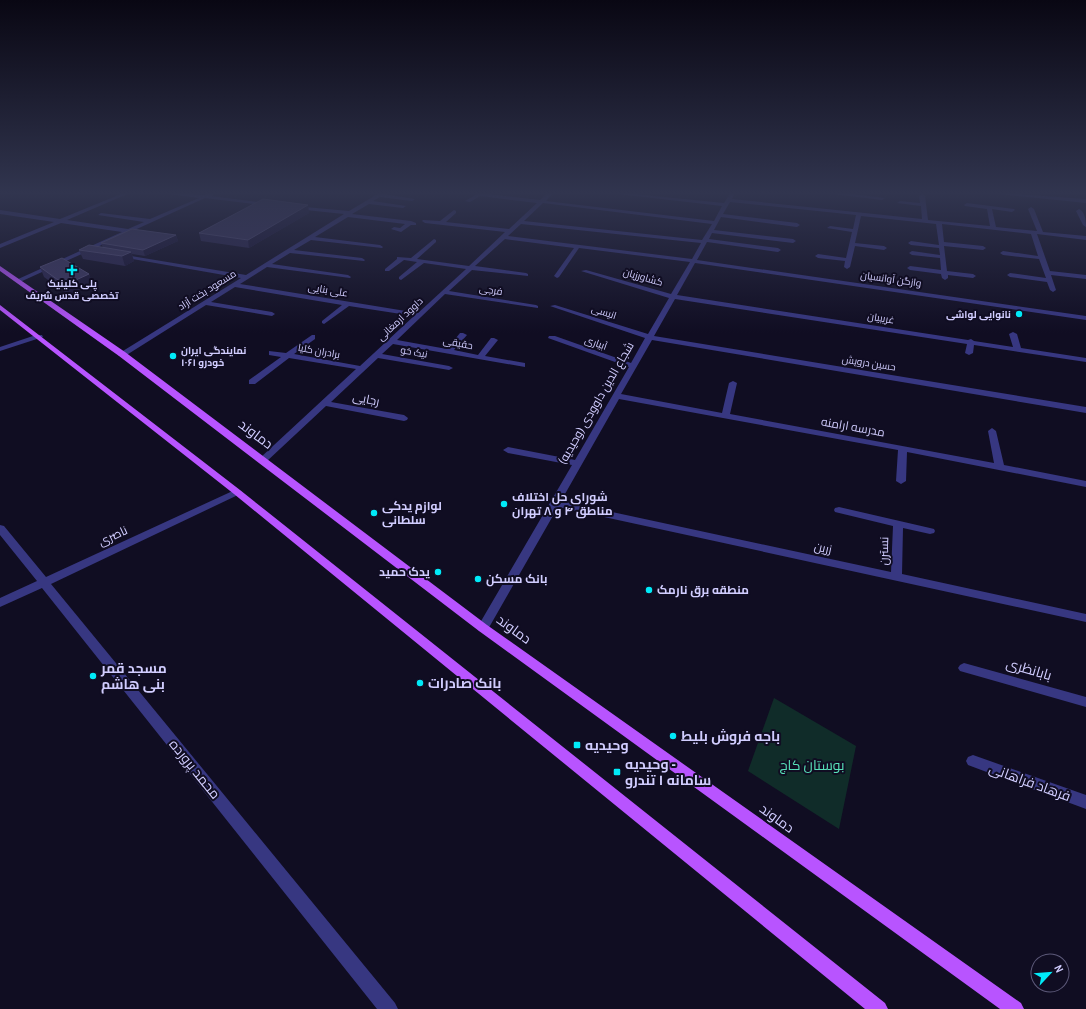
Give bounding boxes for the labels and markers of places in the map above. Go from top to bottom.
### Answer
marker: پلی کلینیک تخصصی قدس شریف [66,264,78,276]
place label: پلی کلینیک تخصصی قدس شریف [25,277,119,302]
place label: نانوایی لواشی [946,308,1011,321]
marker: نانوایی لواشی [1014,309,1024,319]
place label: نمایندگی ایران خودرو ۱۰۶۱ [181,344,246,369]
marker: نمایندگی ایران خودرو ۱۰۶۱ [168,351,178,361]
place label: شورای حل اختلاف مناطق ۴ و ۸ تهران [512,489,613,519]
place label: لوازم یدکی سلطانی [382,498,442,528]
marker: شورای حل اختلاف مناطق ۴ و ۸ تهران [499,499,509,509]
marker: لوازم یدکی سلطانی [369,508,379,518]
place label: یدک حمید [379,564,431,580]
marker: یدک حمید [433,567,443,577]
place label: بانک مسکن [486,571,548,587]
marker: بانک مسکن [473,574,483,584]
place label: منطقه برق نارمک [657,582,749,598]
marker: منطقه برق نارمک [644,585,654,595]
place label: مسجد قمر بنی هاشم [100,659,167,694]
marker: مسجد قمر بنی هاشم [88,671,98,681]
place label: بانک صادرات [428,674,501,692]
marker: بانک صادرات [415,678,425,688]
place label: باجه فروش بلیط [681,727,780,745]
marker: باجه فروش بلیط [668,731,678,741]
place label: وحیدیه [585,736,629,754]
marker: وحیدیه [572,740,582,750]
place label: وحیدیه - سامانه ۱ تندرو [625,755,711,789]
marker: وحیدیه - سامانه ۱ تندرو [612,767,622,777]

